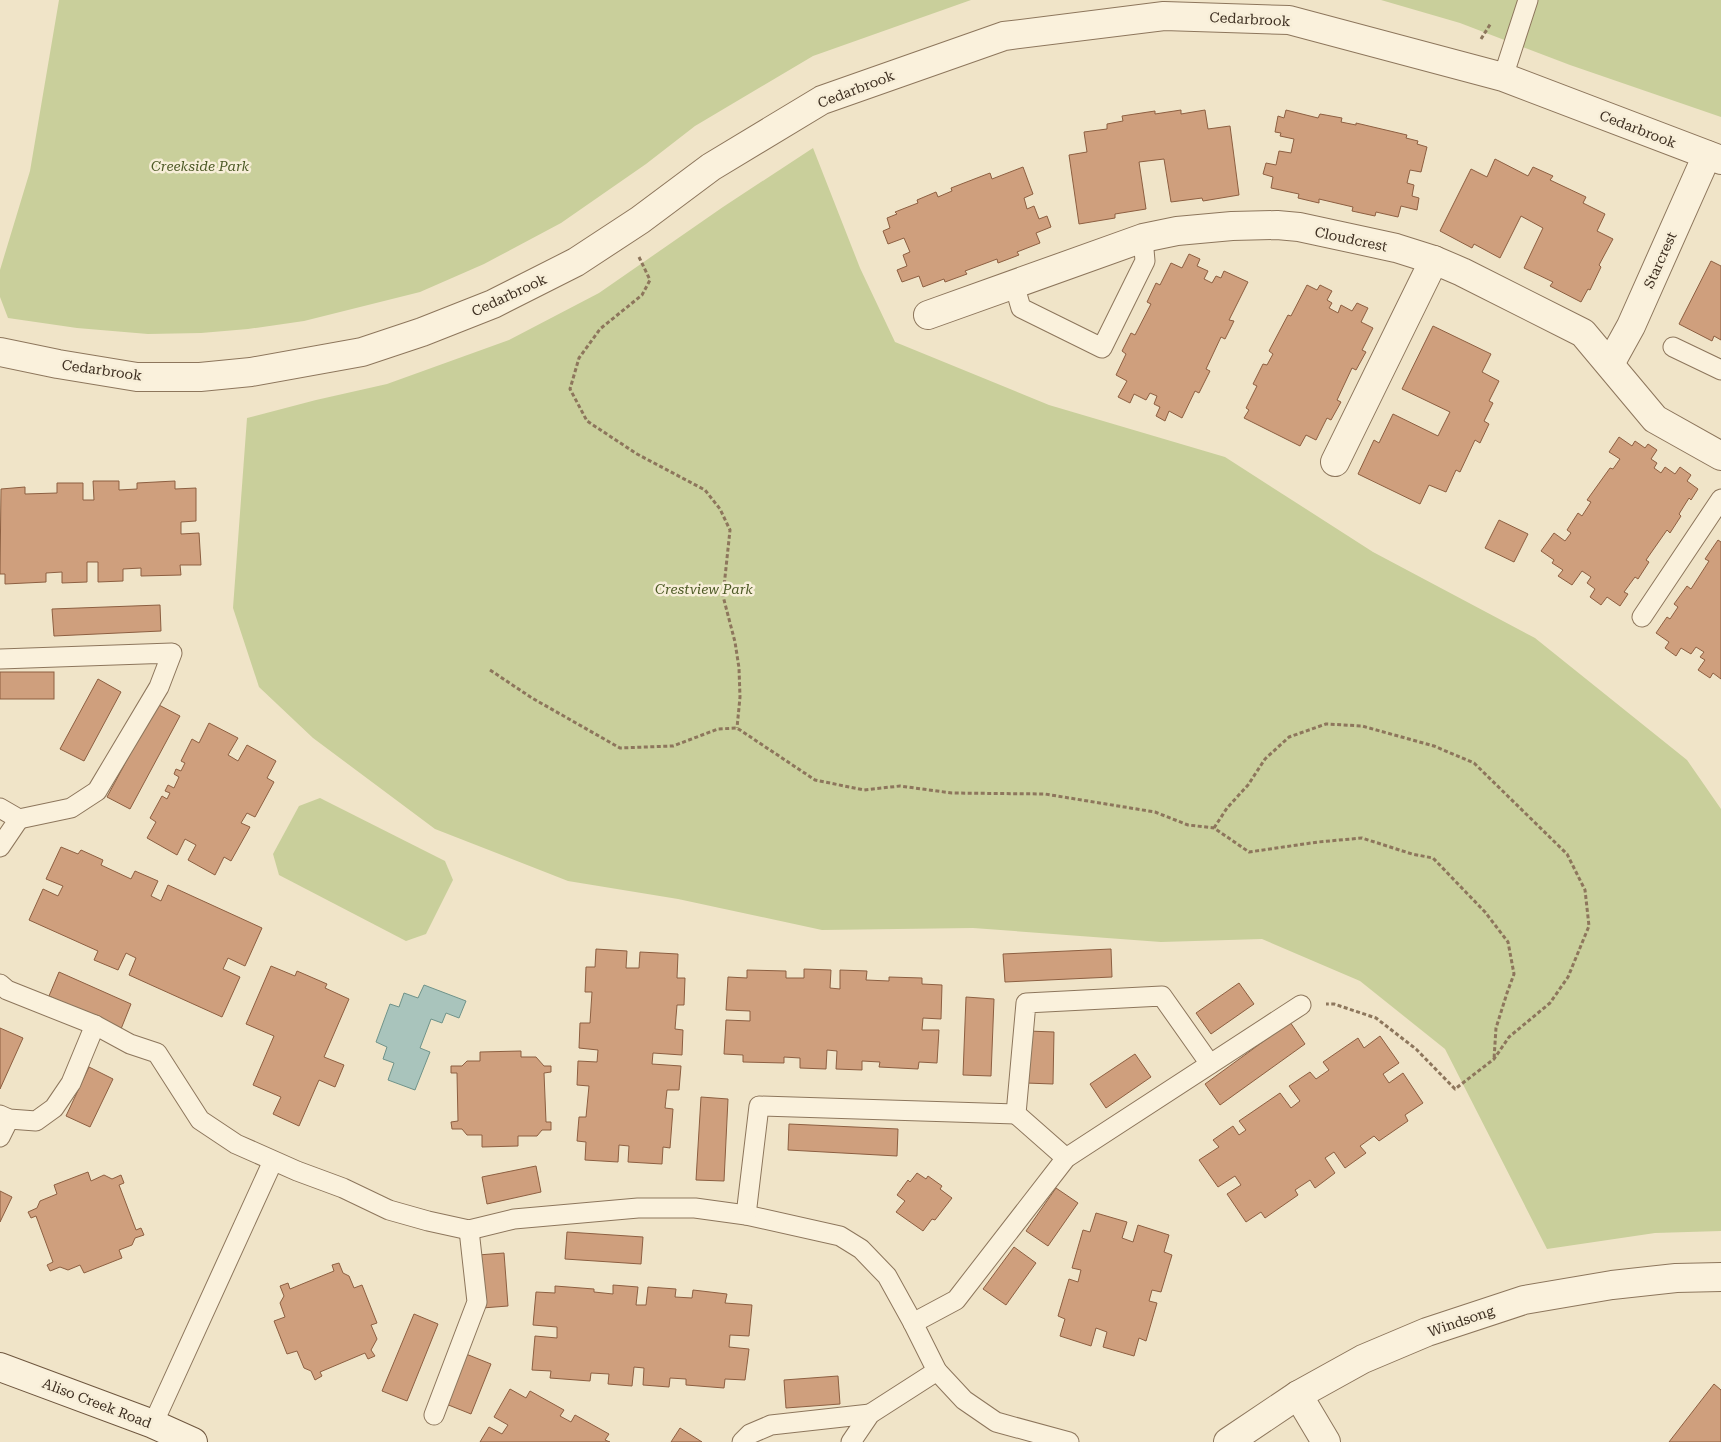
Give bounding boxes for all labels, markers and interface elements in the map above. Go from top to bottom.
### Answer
street label: Cedarbrook [1209,9,1291,29]
street label: Cedarbrook [815,67,897,111]
street label: Cedarbrook [1597,107,1679,151]
park label: Creekside Park [151,158,249,174]
street label: Cloudcrest [1313,224,1389,254]
street label: Starcrest [1640,229,1680,291]
street label: Cedarbrook [469,271,549,319]
street label: Cedarbrook [61,356,143,384]
park label: Crestview Park [655,581,753,597]
street label: Windsong [1426,1302,1496,1340]
street label: Aliso Creek Road [40,1375,154,1431]

